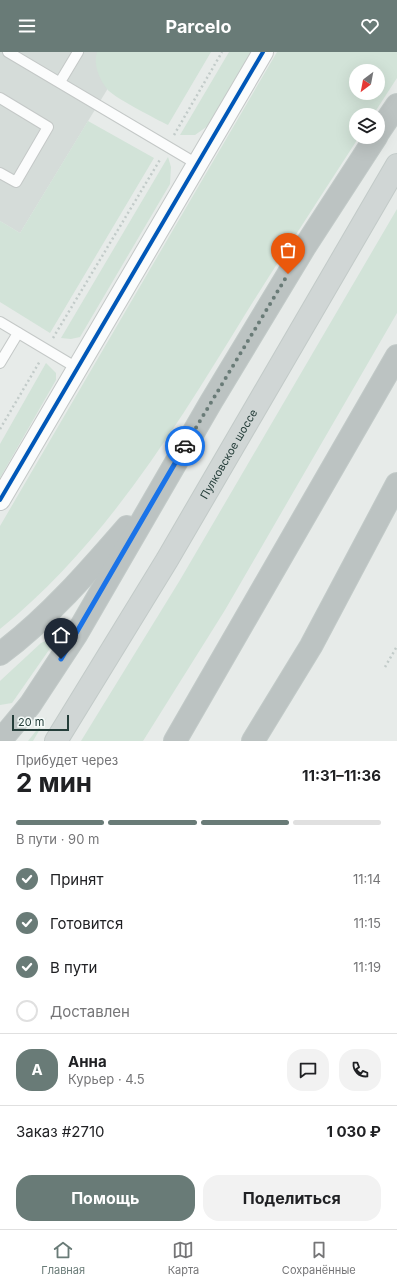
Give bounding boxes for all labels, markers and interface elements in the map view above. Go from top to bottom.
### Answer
icon: menu [16,15,38,37]
icon: heart [359,15,381,37]
text: Parcelo [165,16,232,37]
north arrow [349,64,385,100]
map controls [349,64,385,144]
button: layers [349,108,385,144]
pin [271,233,305,274]
icon: bag [277,239,299,261]
street label: Пулковское шоссе [197,407,260,501]
courier [165,426,205,466]
icon: car [174,435,196,457]
pin [44,618,78,659]
icon: home [50,624,72,646]
scale bar [12,713,69,732]
text: 20 m [18,715,44,729]
text: Прибудет через [16,752,118,768]
text: 11:31–11:36 [302,766,381,785]
text: 2 мин [16,767,92,798]
text: В пути · 90 m [16,831,99,847]
icon: check [16,868,38,890]
text: Принят [50,870,103,889]
text: 11:14 [353,871,381,887]
icon: check [16,912,38,934]
text: Готовится [50,914,123,933]
text: 11:15 [353,915,381,931]
icon: check [16,956,38,978]
text: В пути [50,958,97,977]
text: 11:19 [353,959,381,975]
text: Доставлен [50,1002,130,1021]
button: chat [287,1049,329,1091]
button: phone [339,1049,381,1091]
text: Анна [68,1052,107,1071]
text: А [31,1060,43,1079]
text: Курьер · 4.5 [68,1071,145,1087]
text: Заказ #2710 [16,1122,105,1141]
text: 1 030 ₽ [326,1122,381,1141]
button: Помощь [16,1175,195,1221]
button: Поделиться [203,1175,381,1221]
tab: Главная [41,1239,85,1277]
tab: Карта [168,1239,199,1277]
tab: Сохранённые [282,1239,356,1277]

